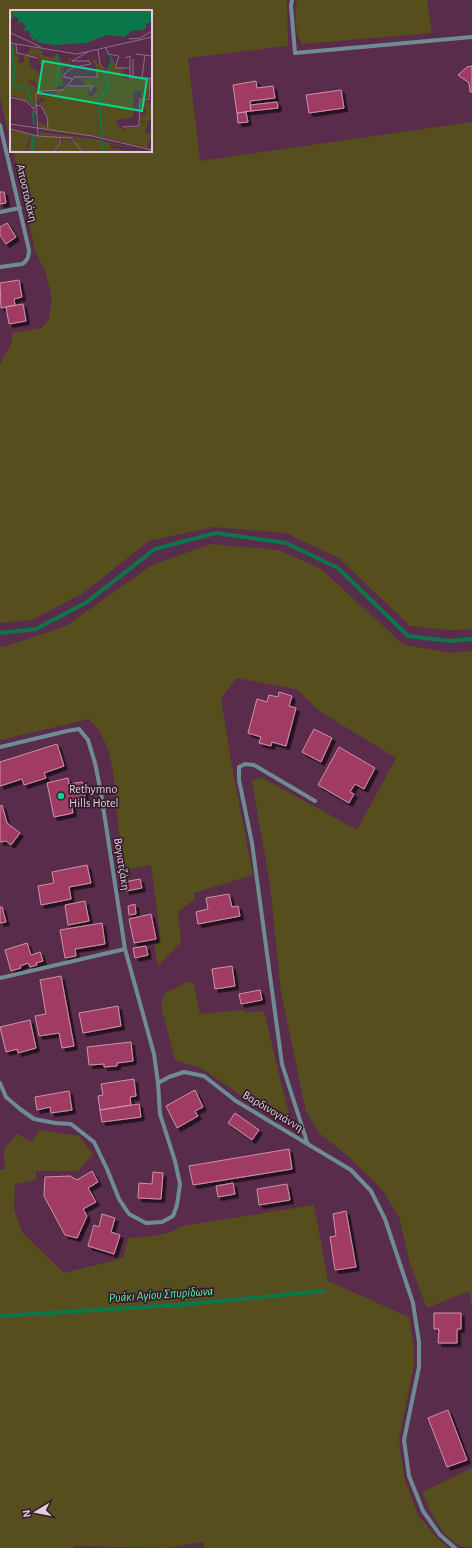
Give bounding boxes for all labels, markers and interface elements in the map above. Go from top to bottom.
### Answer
inset map [10,10,152,152]
street label: Αποστολάκη [14,163,40,223]
place label: Rethymno Hills Hotel [69,783,118,809]
marker: Rethymno Hills Hotel [56,791,66,801]
street label: Βογιατζάκη [111,837,132,891]
street label: Βαρδινογιάννη [241,1088,305,1134]
water label: Ρυάκι Αγίου Σπυρίδωνα [108,1285,214,1305]
north arrow [16,1492,56,1532]
text: N [21,1509,33,1518]

